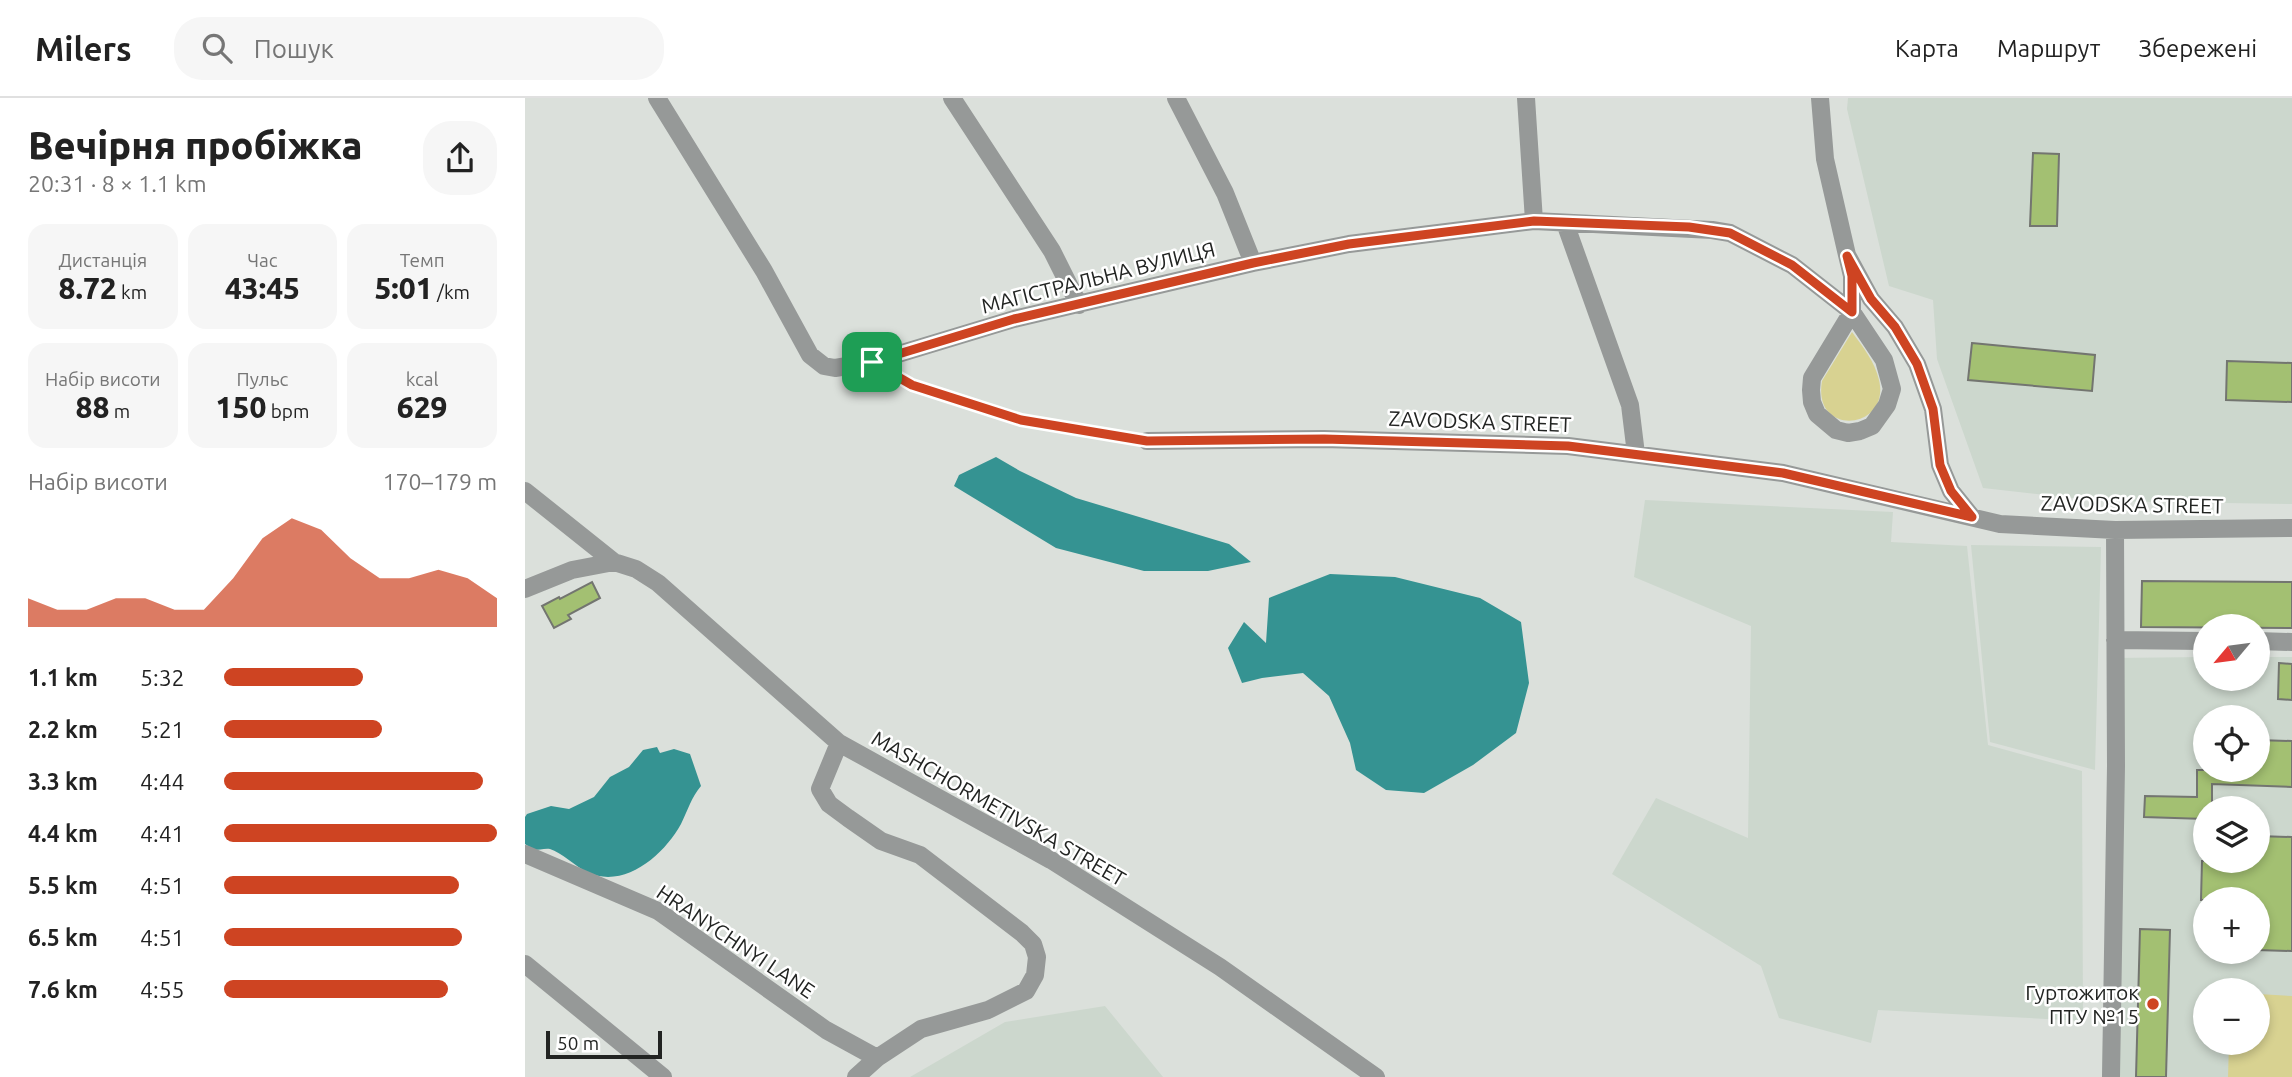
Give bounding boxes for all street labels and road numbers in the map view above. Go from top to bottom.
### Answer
street label: МАГІСТРАЛЬНА ВУЛИЦЯ [979,236,1217,318]
street label: ZAVODSKA STREET [1388,406,1572,436]
street label: ZAVODSKA STREET [2040,490,2224,518]
street label: MASHCHORMETIVSKA STREET [868,725,1130,891]
street label: HRANYCHNYI LANE [653,879,819,1003]

